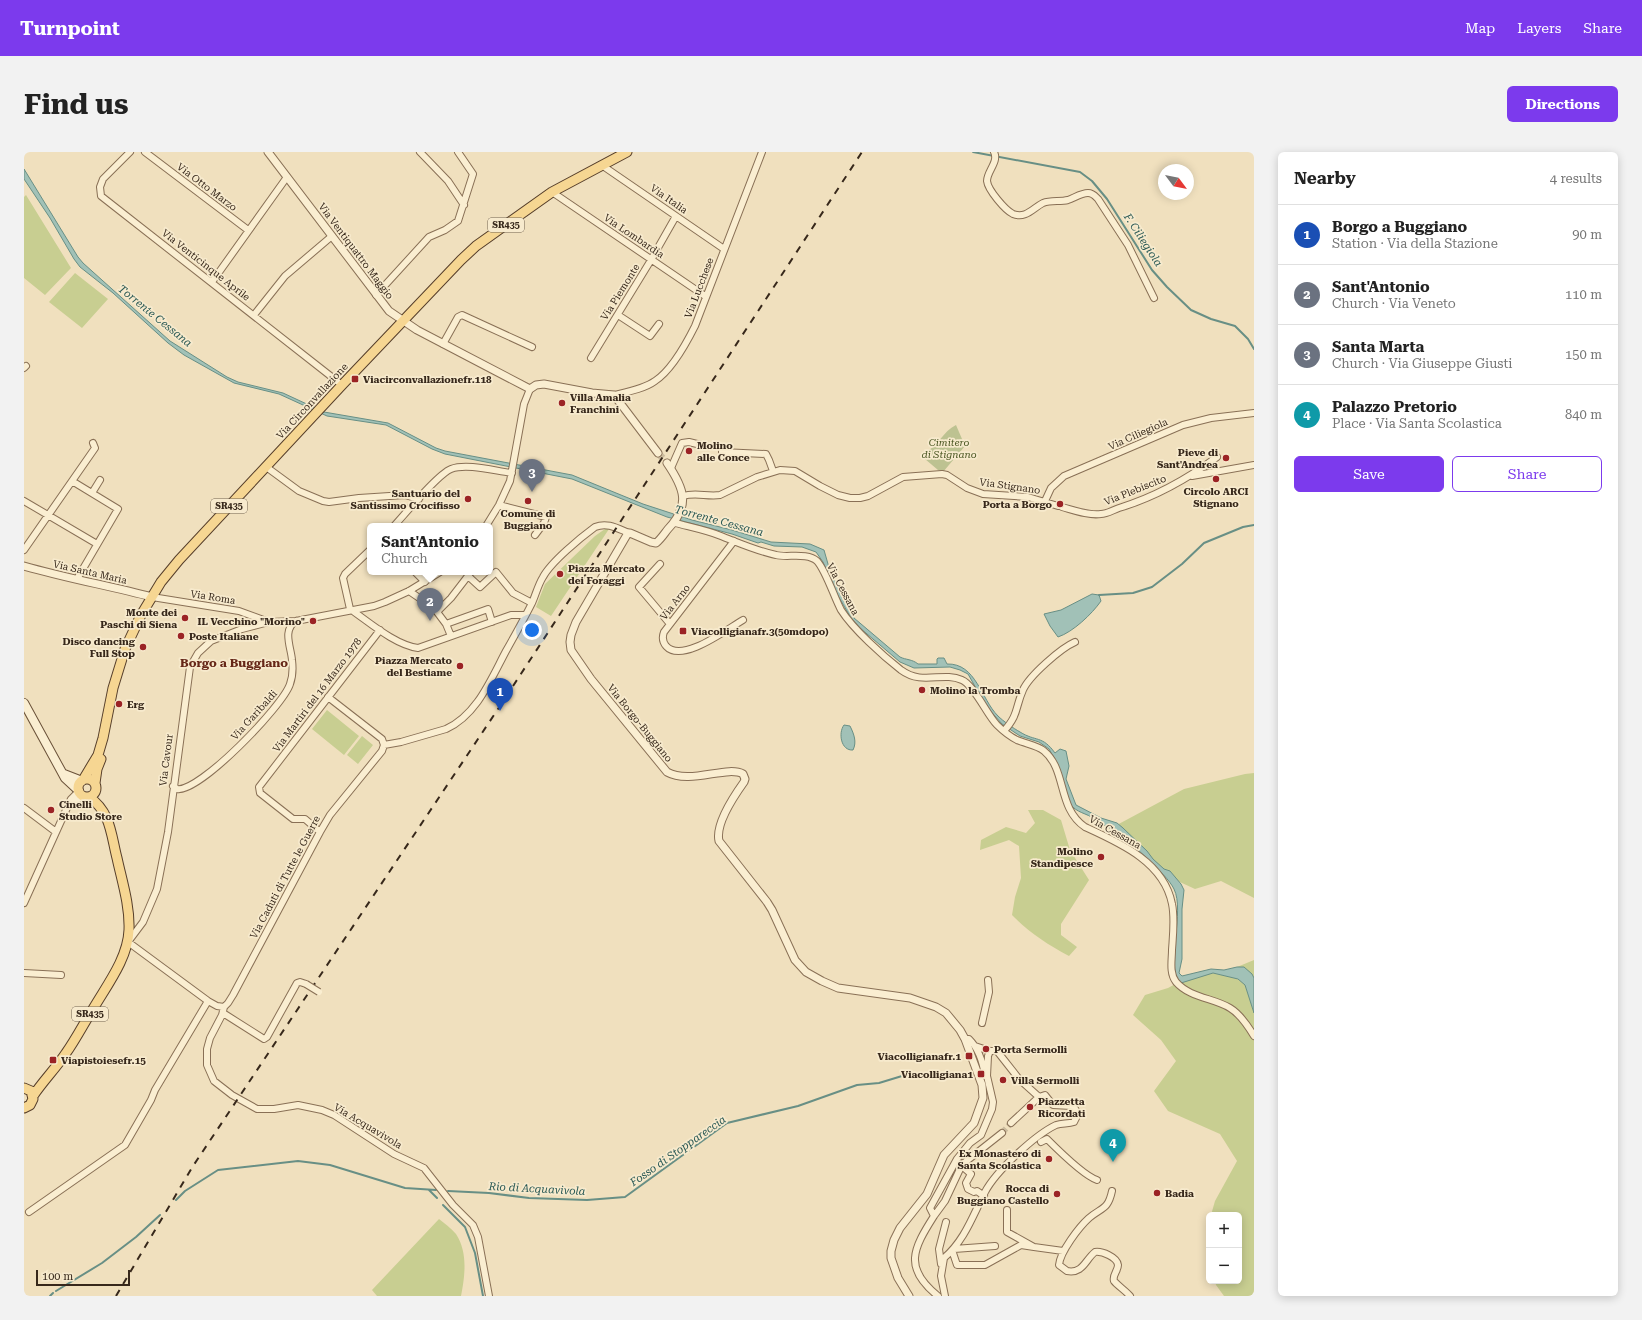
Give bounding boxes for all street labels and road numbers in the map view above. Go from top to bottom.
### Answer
street label: Via Otto Marzo [175,161,239,213]
street label: Via Italia [648,182,690,216]
street label: Via Ventiquattro Maggio [316,201,396,301]
street label: Via Lombardia [602,212,667,261]
road number: SR435 [488,218,524,232]
street label: Via Venticinque Aprile [160,227,253,303]
street label: Via Lucchese [682,256,716,320]
street label: Via Piemonte [598,261,642,322]
street label: Via Circonvallazione [274,361,350,441]
street label: Via Ciliegiola [1107,416,1170,452]
street label: Via Plebiscito [1102,473,1168,507]
street label: Via Stignano [979,476,1041,496]
road number: SR435 [211,499,247,513]
street label: Via Santa Maria [52,558,129,586]
street label: Via Cessana [825,561,862,617]
street label: Via Arno [658,582,692,622]
street label: Via Roma [190,588,237,606]
street label: Via Martiri del 16 Marzo 1978 [271,636,364,754]
street label: Via Borgo-Buggiano [605,682,675,764]
street label: Via Garibaldi [229,688,279,742]
street label: Via Cavour [157,733,175,787]
street label: Via Caduti di Tutte le Guerre [248,813,322,940]
street label: Via Cessana [1087,813,1143,851]
road number: SR435 [72,1007,108,1021]
street label: Via Acquavivola [332,1101,405,1151]

